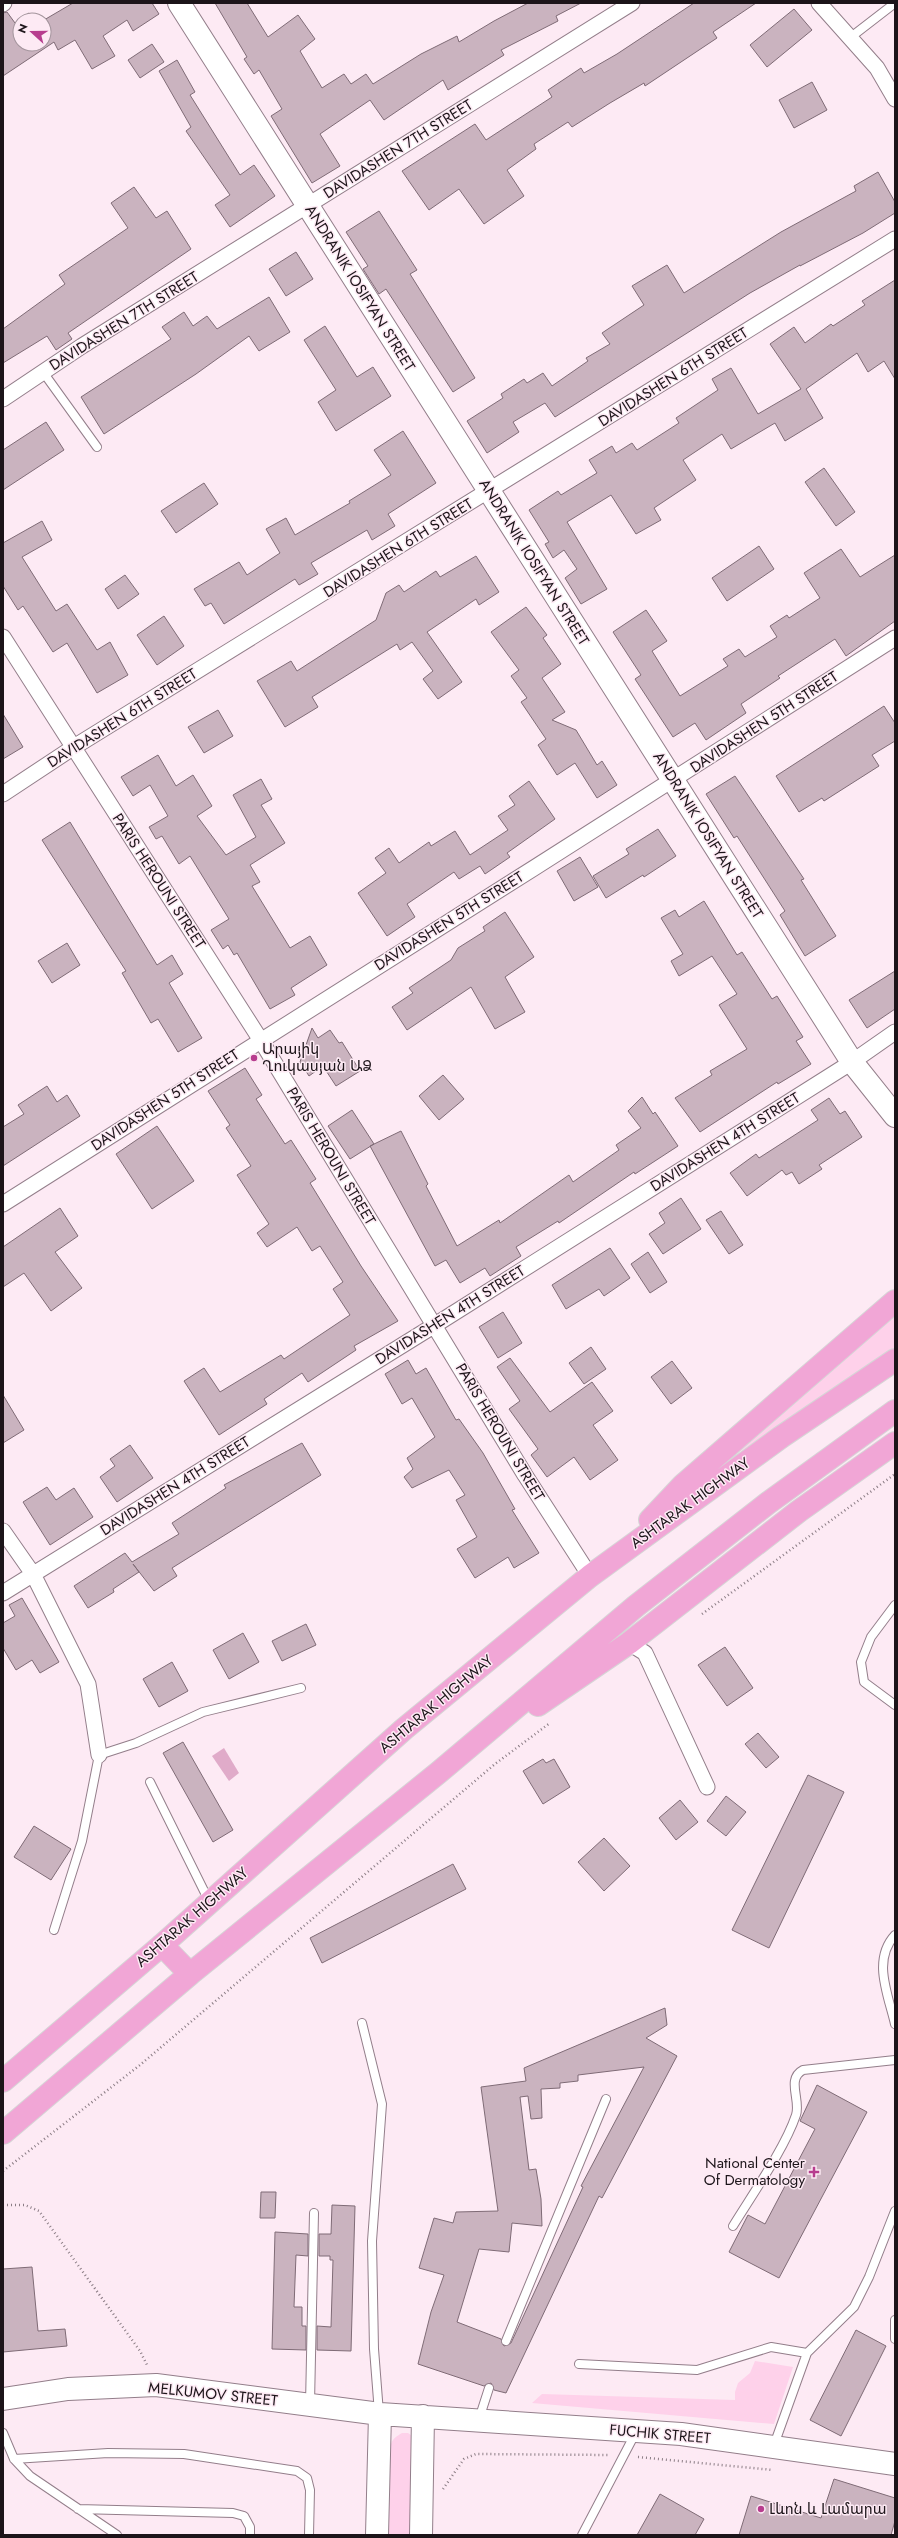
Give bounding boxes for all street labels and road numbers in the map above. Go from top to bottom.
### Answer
street label: DAVIDASHEN 7TH STREET [319,94,477,204]
street label: ANDRANIK IOSIFYAN STREET [300,200,420,376]
street label: DAVIDASHEN 7TH STREET [45,266,203,376]
street label: DAVIDASHEN 6TH STREET [594,322,752,432]
street label: ANDRANIK IOSIFYAN STREET [474,474,594,650]
street label: DAVIDASHEN 6TH STREET [319,493,477,603]
street label: DAVIDASHEN 6TH STREET [43,663,201,773]
street label: DAVIDASHEN 5TH STREET [686,666,842,778]
street label: ANDRANIK IOSIFYAN STREET [648,747,768,923]
street label: PARIS HEROUNI STREET [107,809,211,953]
street label: DAVIDASHEN 5TH STREET [370,866,528,976]
street label: DAVIDASHEN 5TH STREET [87,1044,243,1156]
street label: PARIS HEROUNI STREET [281,1083,381,1229]
street label: DAVIDASHEN 4TH STREET [646,1087,804,1197]
street label: DAVIDASHEN 4TH STREET [371,1260,529,1370]
street label: PARIS HEROUNI STREET [450,1359,550,1505]
street label: DAVIDASHEN 4TH STREET [96,1431,254,1541]
street label: ASHTARAK HIGHWAY [626,1452,755,1554]
street label: ASHTARAK HIGHWAY [374,1649,498,1758]
street label: ASHTARAK HIGHWAY [131,1861,254,1972]
street label: MELKUMOV STREET [147,2376,279,2412]
street label: FUCHIK STREET [608,2419,712,2449]

